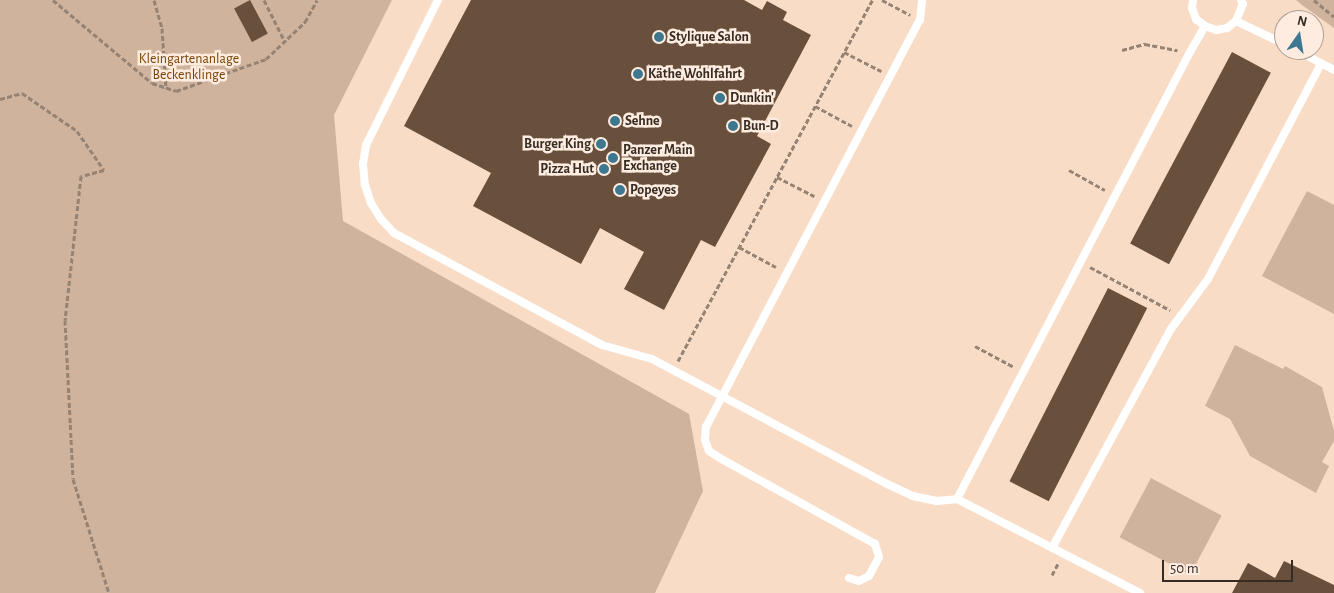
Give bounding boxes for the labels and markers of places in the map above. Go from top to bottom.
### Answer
place label: Stylique Salon [669,29,749,45]
marker: Stylique Salon [653,31,665,43]
place label: Käthe Wohlfahrt [648,66,742,82]
marker: Käthe Wohlfahrt [632,68,644,80]
place label: Dunkin' [730,90,774,106]
marker: Dunkin' [714,92,726,104]
place label: Sehne [625,113,660,129]
marker: Sehne [609,115,621,127]
place label: Bun-D [743,118,779,134]
marker: Bun-D [727,120,739,132]
place label: Burger King [524,136,591,152]
marker: Burger King [595,138,607,150]
place label: Panzer Main Exchange [623,142,693,174]
marker: Panzer Main Exchange [607,152,619,164]
place label: Pizza Hut [540,161,594,177]
marker: Pizza Hut [598,163,610,175]
place label: Popeyes [630,182,676,198]
marker: Popeyes [614,184,626,196]

